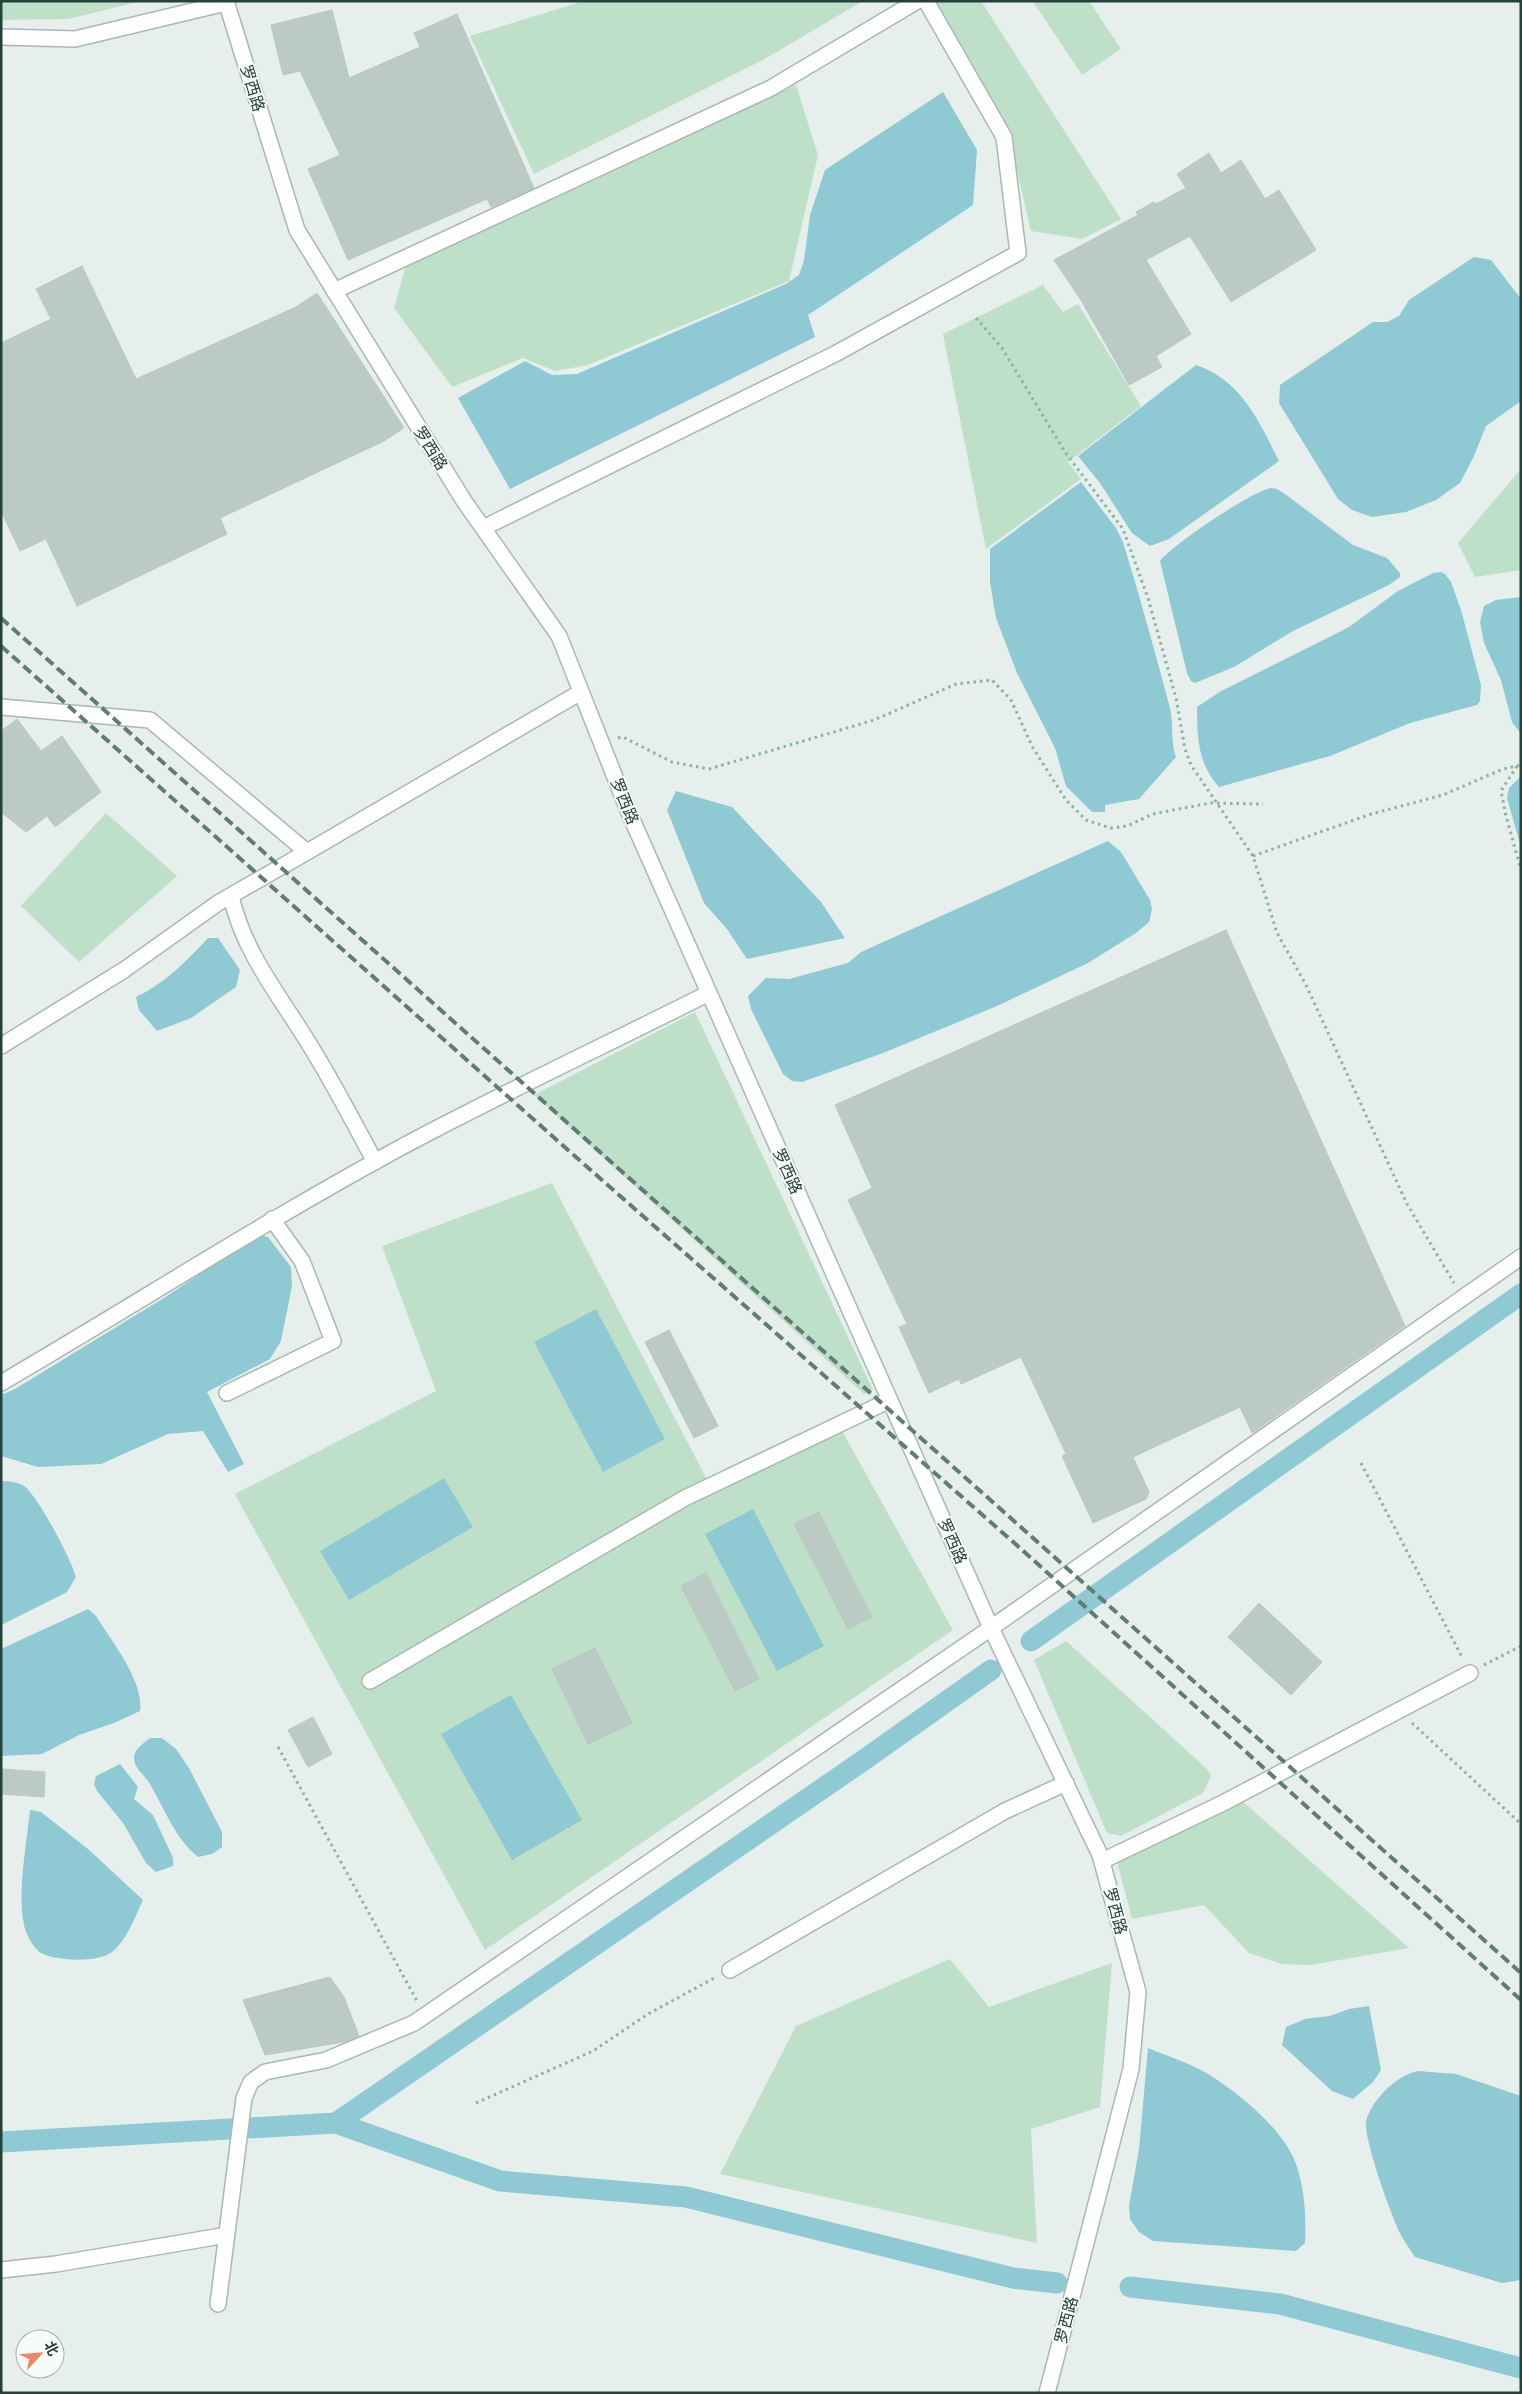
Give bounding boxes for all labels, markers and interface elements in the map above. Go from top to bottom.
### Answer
street label: 罗西路 [236,62,270,114]
street label: 罗西路 [410,422,452,474]
street label: 罗西路 [607,775,643,827]
street label: 罗西路 [769,1145,807,1197]
street label: 罗西路 [934,1515,972,1567]
street label: 罗西路 [1100,1885,1132,1937]
street label: 罗西路 [1050,2294,1082,2346]
north arrow [15,2329,65,2379]
text: 北 [41,2338,63,2359]

